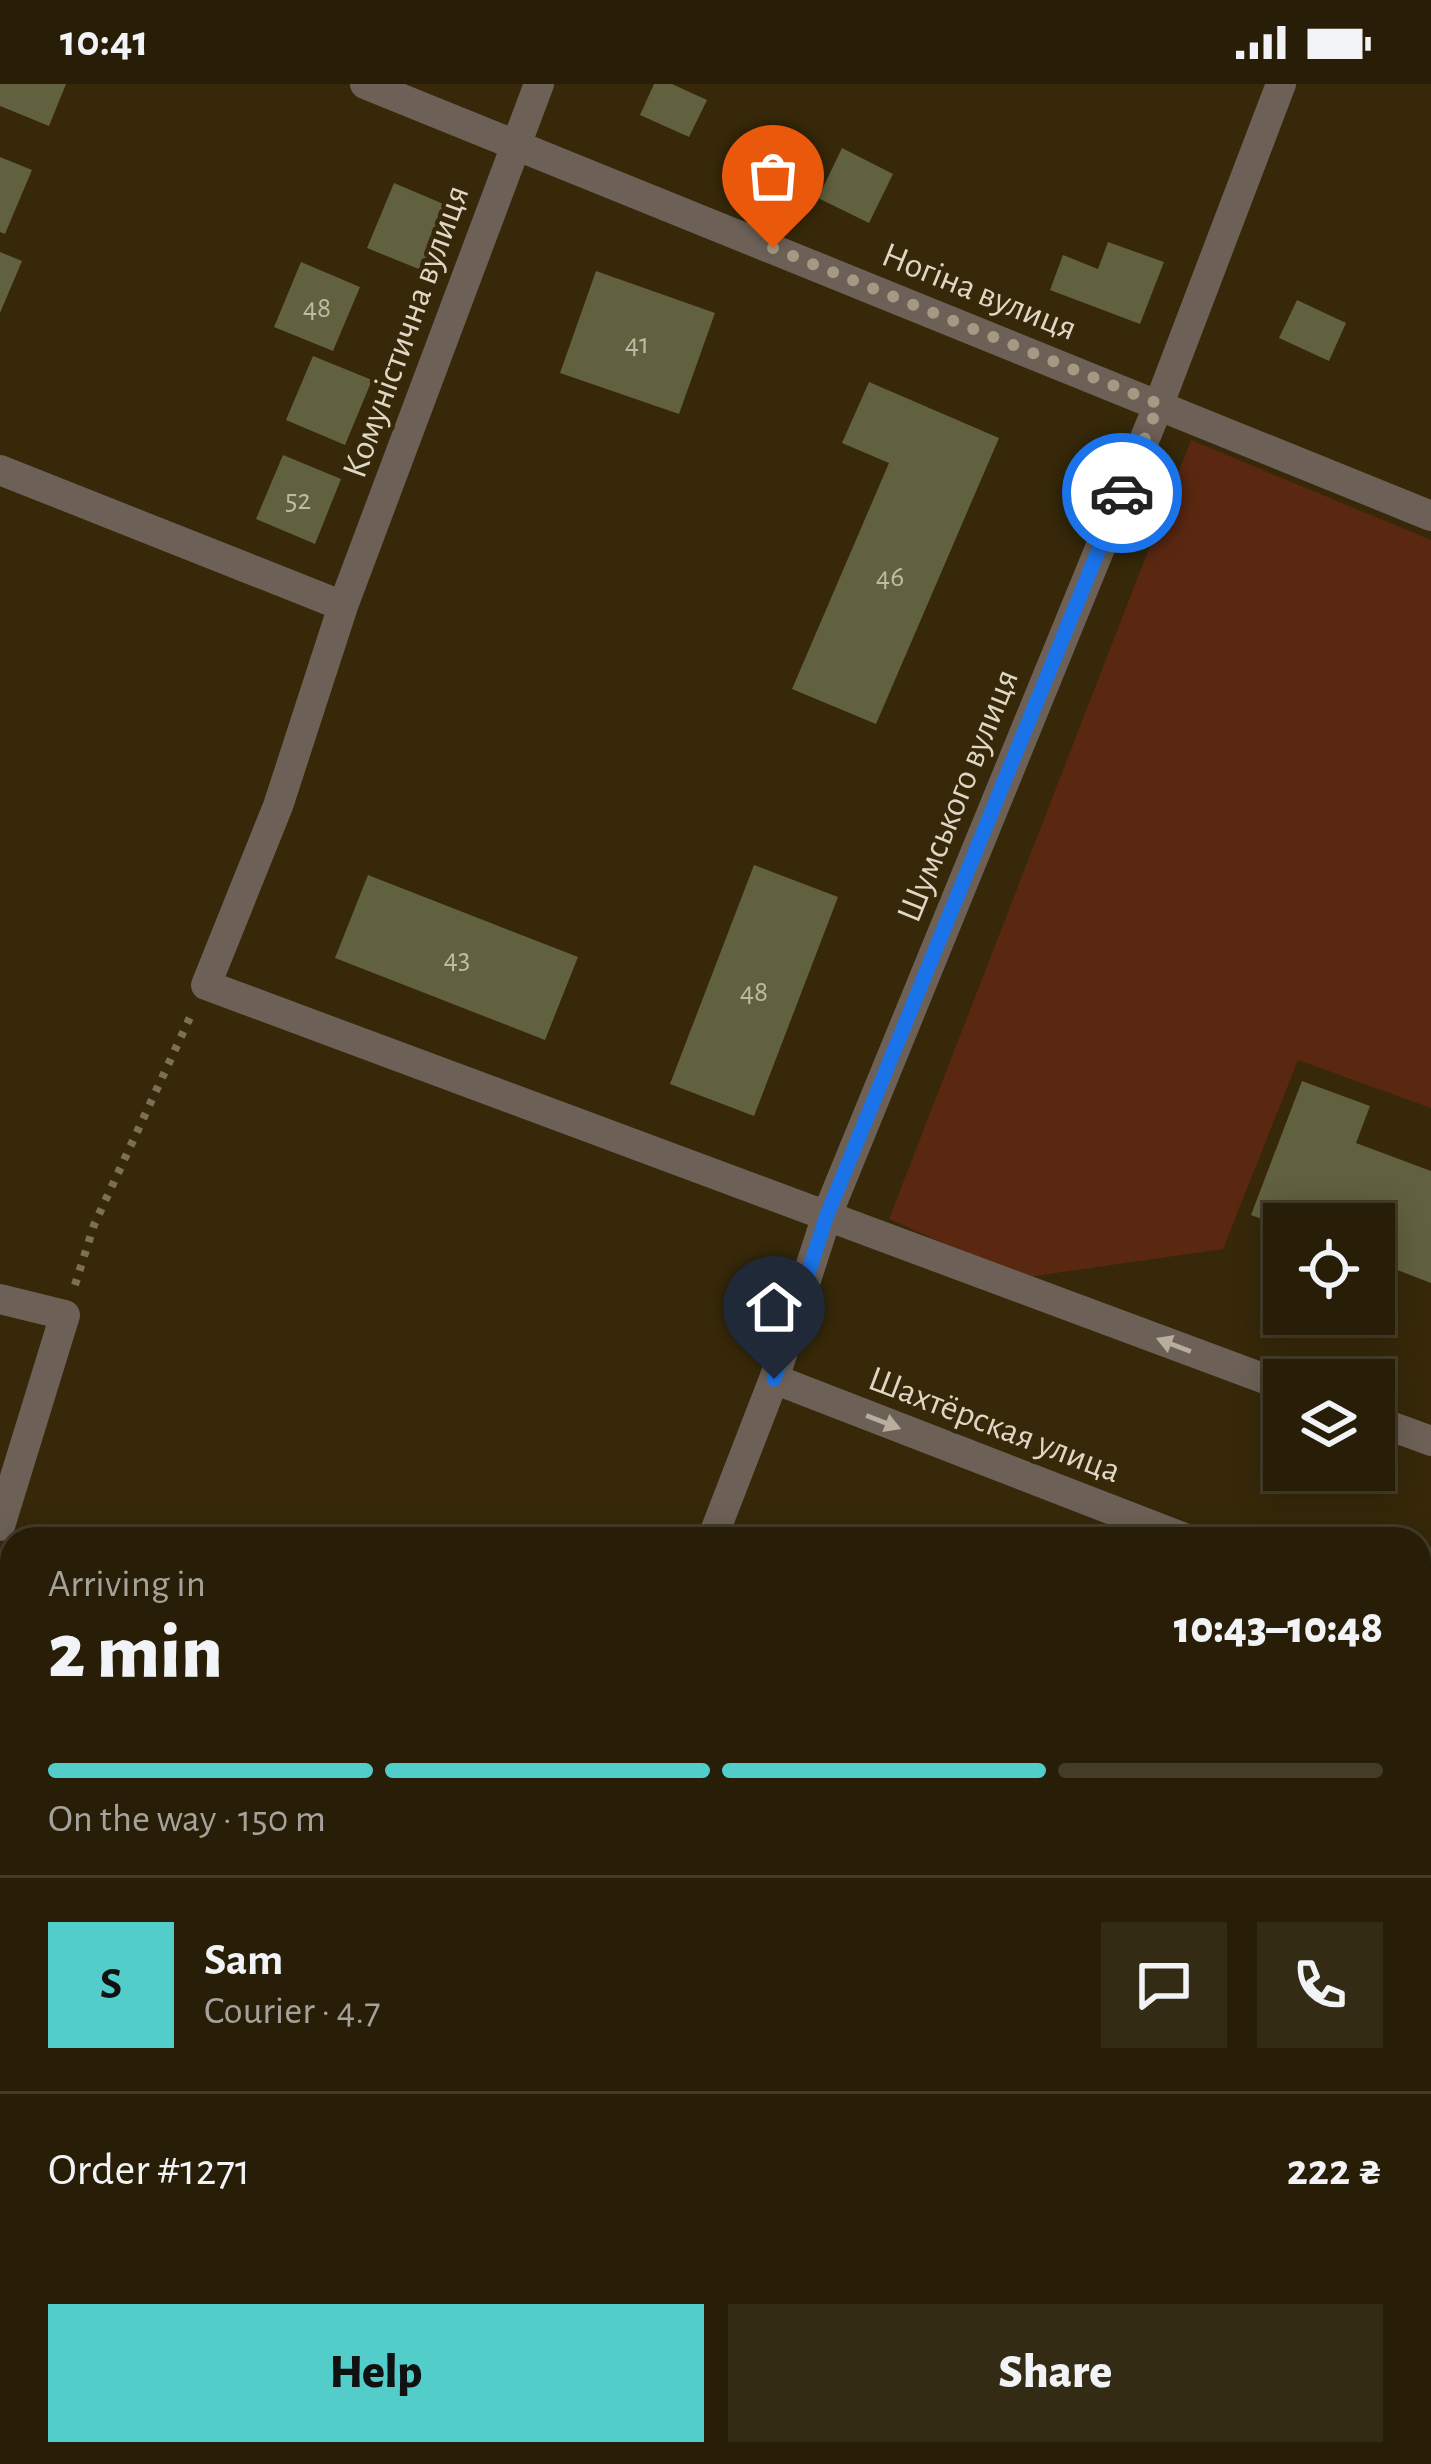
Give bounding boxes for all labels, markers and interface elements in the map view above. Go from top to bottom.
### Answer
text: 10:41 [60,19,149,64]
pin [722,125,824,248]
icon: bag [740,143,806,209]
street label: Комуністична вулиця [336,180,476,483]
street label: Ногіна вулиця [877,236,1082,347]
house number: 48 [303,293,331,323]
house number: 41 [625,329,649,359]
courier [1062,433,1182,553]
icon: car [1089,460,1155,526]
house number: 52 [285,485,311,515]
house number: 46 [876,562,904,592]
street label: Шумського вулиця [891,664,1025,927]
house number: 43 [444,944,470,974]
house number: 48 [740,977,768,1007]
map controls [1263,1203,1395,1491]
button: locate [1263,1203,1395,1335]
pin [723,1256,825,1379]
icon: home [741,1274,807,1340]
one-way arrow [1156,1335,1192,1353]
button: layers [1263,1359,1395,1491]
street label: Шахтёрская улица [863,1360,1125,1490]
one-way arrow [866,1413,902,1432]
text: Arriving in [48,1565,206,1604]
text: 10:43–10:48 [1174,1606,1383,1651]
text: 2 min [48,1614,223,1692]
text: On the way · 150 m [48,1800,326,1839]
button: chat [1101,1922,1227,2048]
button: phone [1257,1922,1383,2048]
text: Sam [204,1938,283,1983]
text: S [100,1962,122,2007]
text: Courier · 4.7 [204,1992,381,2031]
text: Order #1271 [48,2148,251,2193]
text: 222 ₴ [1287,2148,1383,2193]
button: Help [48,2304,704,2442]
button: Share [728,2304,1383,2442]

